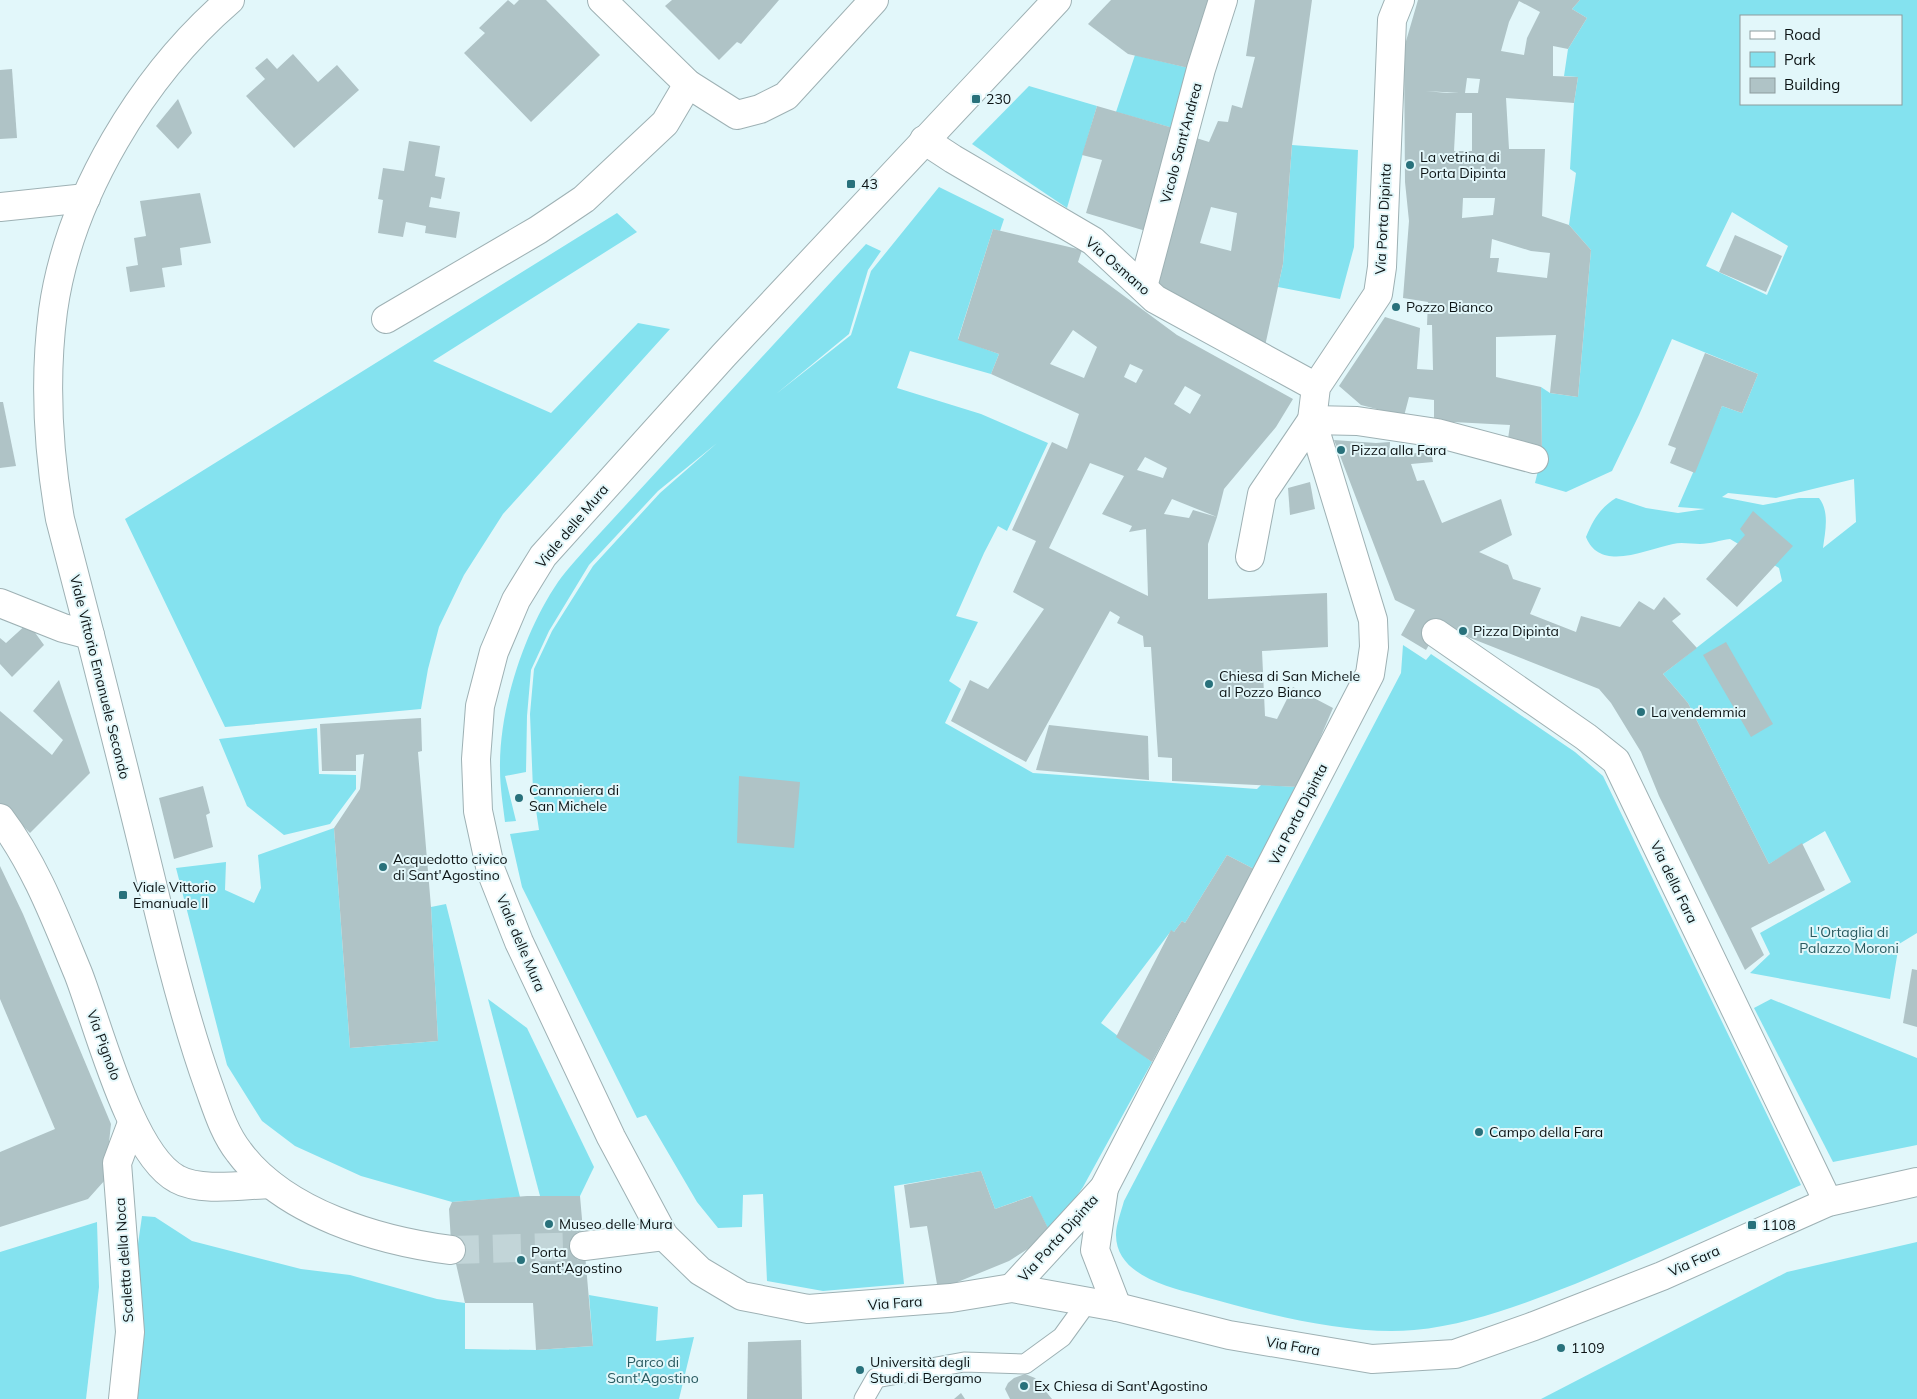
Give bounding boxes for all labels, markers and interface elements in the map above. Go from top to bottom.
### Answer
legend [1740,15,1902,105]
text: Road [1784,25,1821,44]
text: Park [1784,50,1816,69]
text: Building [1784,75,1840,94]
street label: Vicolo Sant'Andrea [1156,81,1206,205]
place label: 230 [986,90,1011,108]
marker: 230 [970,93,982,105]
place label: La vetrina di Porta Dipinta [1420,148,1506,182]
marker: La vetrina di Porta Dipinta [1404,159,1416,171]
street label: Via Porta Dipinta [1371,163,1395,275]
place label: 43 [861,175,878,193]
marker: 43 [845,178,857,190]
street label: Via Osmano [1082,233,1154,299]
place label: Pozzo Bianco [1406,298,1493,316]
marker: Pozzo Bianco [1390,301,1402,313]
place label: Pizza alla Fara [1351,441,1446,459]
marker: Pizza alla Fara [1335,444,1347,456]
street label: Viale delle Mura [532,481,612,571]
street label: Viale Vittorio Emanuele Secondo [66,573,134,781]
place label: Pizza Dipinta [1473,622,1559,640]
marker: Pizza Dipinta [1457,625,1469,637]
place label: Chiesa di San Michele al Pozzo Bianco [1219,667,1360,701]
marker: Chiesa di San Michele al Pozzo Bianco [1203,678,1215,690]
place label: La vendemmia [1651,703,1746,721]
marker: La vendemmia [1635,706,1647,718]
street label: Via Porta Dipinta [1265,760,1331,868]
place label: Cannoniera di San Michele [529,781,619,815]
marker: Cannoniera di San Michele [513,792,525,804]
street label: Via della Fara [1646,838,1702,926]
place label: Acquedotto civico di Sant'Agostino [393,850,507,884]
marker: Acquedotto civico di Sant'Agostino [377,861,389,873]
place label: Viale Vittorio Emanuale II [133,878,216,912]
marker: Viale Vittorio Emanuale II [117,889,129,901]
street label: Viale delle Mura [492,892,550,994]
park label: L'Ortaglia di Palazzo Moroni [1799,923,1899,957]
street label: Via Pignolo [83,1007,125,1083]
place label: Campo della Fara [1489,1123,1603,1141]
marker: Campo della Fara [1473,1126,1485,1138]
street label: Via Porta Dipinta [1014,1191,1102,1285]
street label: Scaletta della Noca [111,1197,137,1323]
place label: Museo delle Mura [559,1215,673,1233]
place label: 1108 [1762,1216,1796,1234]
marker: Museo delle Mura [543,1218,555,1230]
marker: 1108 [1746,1219,1758,1231]
street label: Via Fara [1665,1241,1723,1281]
place label: Porta Sant'Agostino [531,1243,622,1277]
marker: Porta Sant'Agostino [515,1254,527,1266]
street label: Via Fara [867,1292,923,1314]
street label: Via Fara [1265,1332,1321,1360]
place label: 1109 [1571,1339,1605,1357]
marker: 1109 [1555,1342,1567,1354]
park label: Parco di Sant'Agostino [607,1353,699,1387]
place label: Università degli Studi di Bergamo [870,1353,982,1387]
marker: Università degli Studi di Bergamo [854,1364,866,1376]
place label: Ex Chiesa di Sant'Agostino [1034,1377,1208,1395]
marker: Ex Chiesa di Sant'Agostino [1018,1380,1030,1392]

